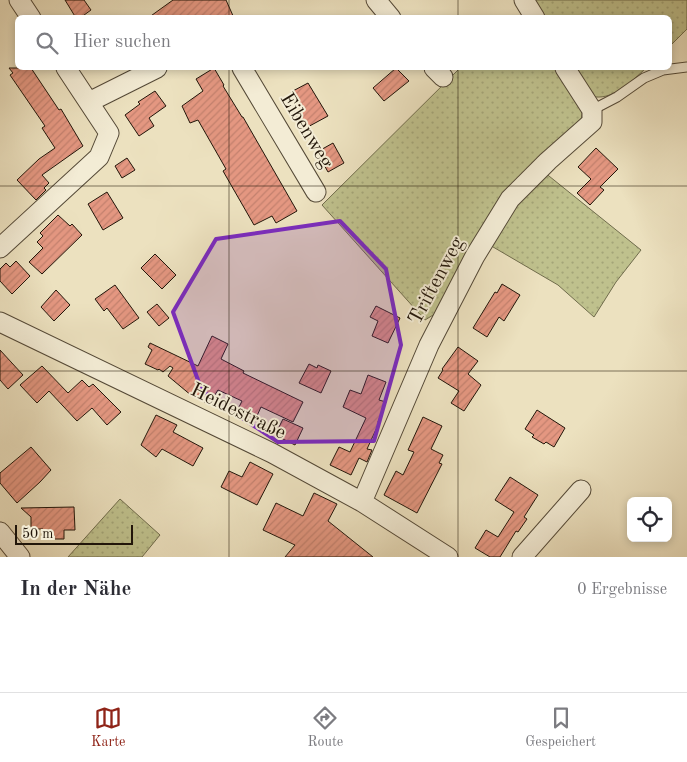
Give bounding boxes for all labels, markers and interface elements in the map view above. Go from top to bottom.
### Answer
search box [15,15,672,70]
icon: search [33,29,61,57]
text: Hier suchen [73,33,171,52]
street label: Eibenweg [276,90,336,172]
street label: Triftenweg [406,234,468,328]
street label: Heidestraße [187,380,289,444]
map controls [627,497,672,542]
button: locate [627,497,672,542]
scale bar [15,522,132,545]
text: 50 m [22,527,53,541]
text: In der Nähe [20,579,131,600]
text: 0 Ergebnisse [577,582,667,598]
tab: Karte [91,704,126,751]
tab: Route [307,704,343,751]
tab: Gespeichert [525,704,596,751]

